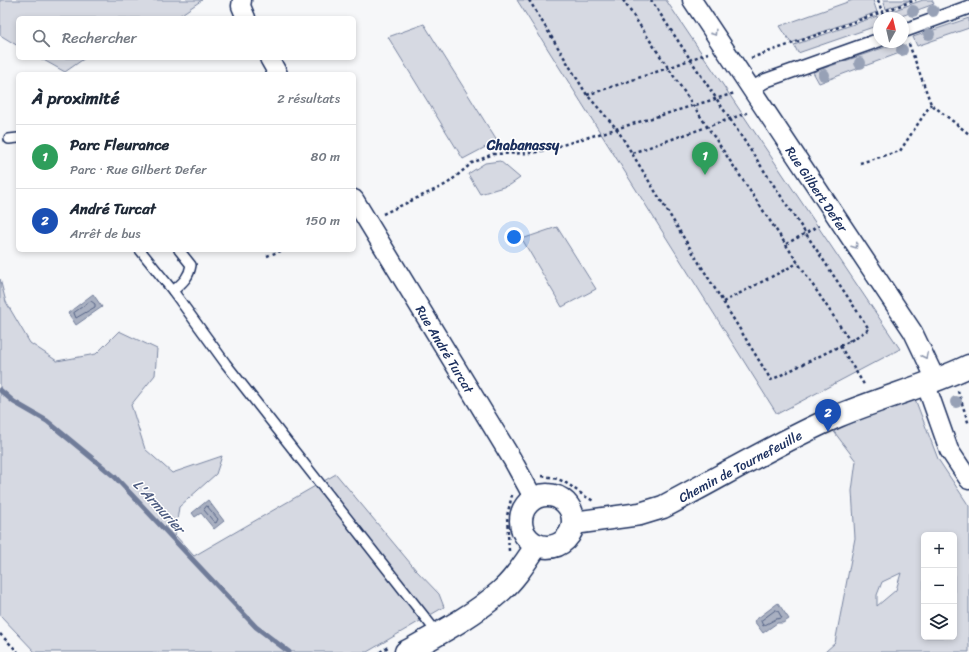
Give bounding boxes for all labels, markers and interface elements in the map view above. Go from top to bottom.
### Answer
north arrow [873,12,909,48]
search box [16,16,356,60]
text: Rechercher [62,25,137,51]
icon: search [30,27,52,49]
one-way arrow [709,28,716,35]
text: À proximité [32,83,119,113]
text: 2 résultats [277,87,340,110]
text: Parc Fleurance [70,132,169,158]
district label: Chabanassy [486,133,560,158]
street label: Rue Gilbert Defer [779,141,854,238]
pin: 1 [692,142,718,175]
text: 1 [42,145,48,168]
text: 80 m [311,145,340,168]
text: Parc · Rue Gilbert Defer [70,158,207,181]
text: André Turcat [70,196,156,222]
text: 2 [41,209,49,232]
text: 150 m [305,209,340,232]
text: Arrêt de bus [70,222,141,245]
your location [504,227,524,247]
one-way arrow [850,242,858,249]
street label: Rue André Turcat [409,301,480,398]
one-way arrow [920,351,927,359]
pin: 2 [815,399,841,432]
street label: Chemin de Tournefeuille [674,424,807,509]
water label: L'Armurier [127,473,193,542]
map controls [921,532,957,640]
button: + [921,532,957,568]
button: − [921,568,957,604]
button: layers [921,604,957,640]

